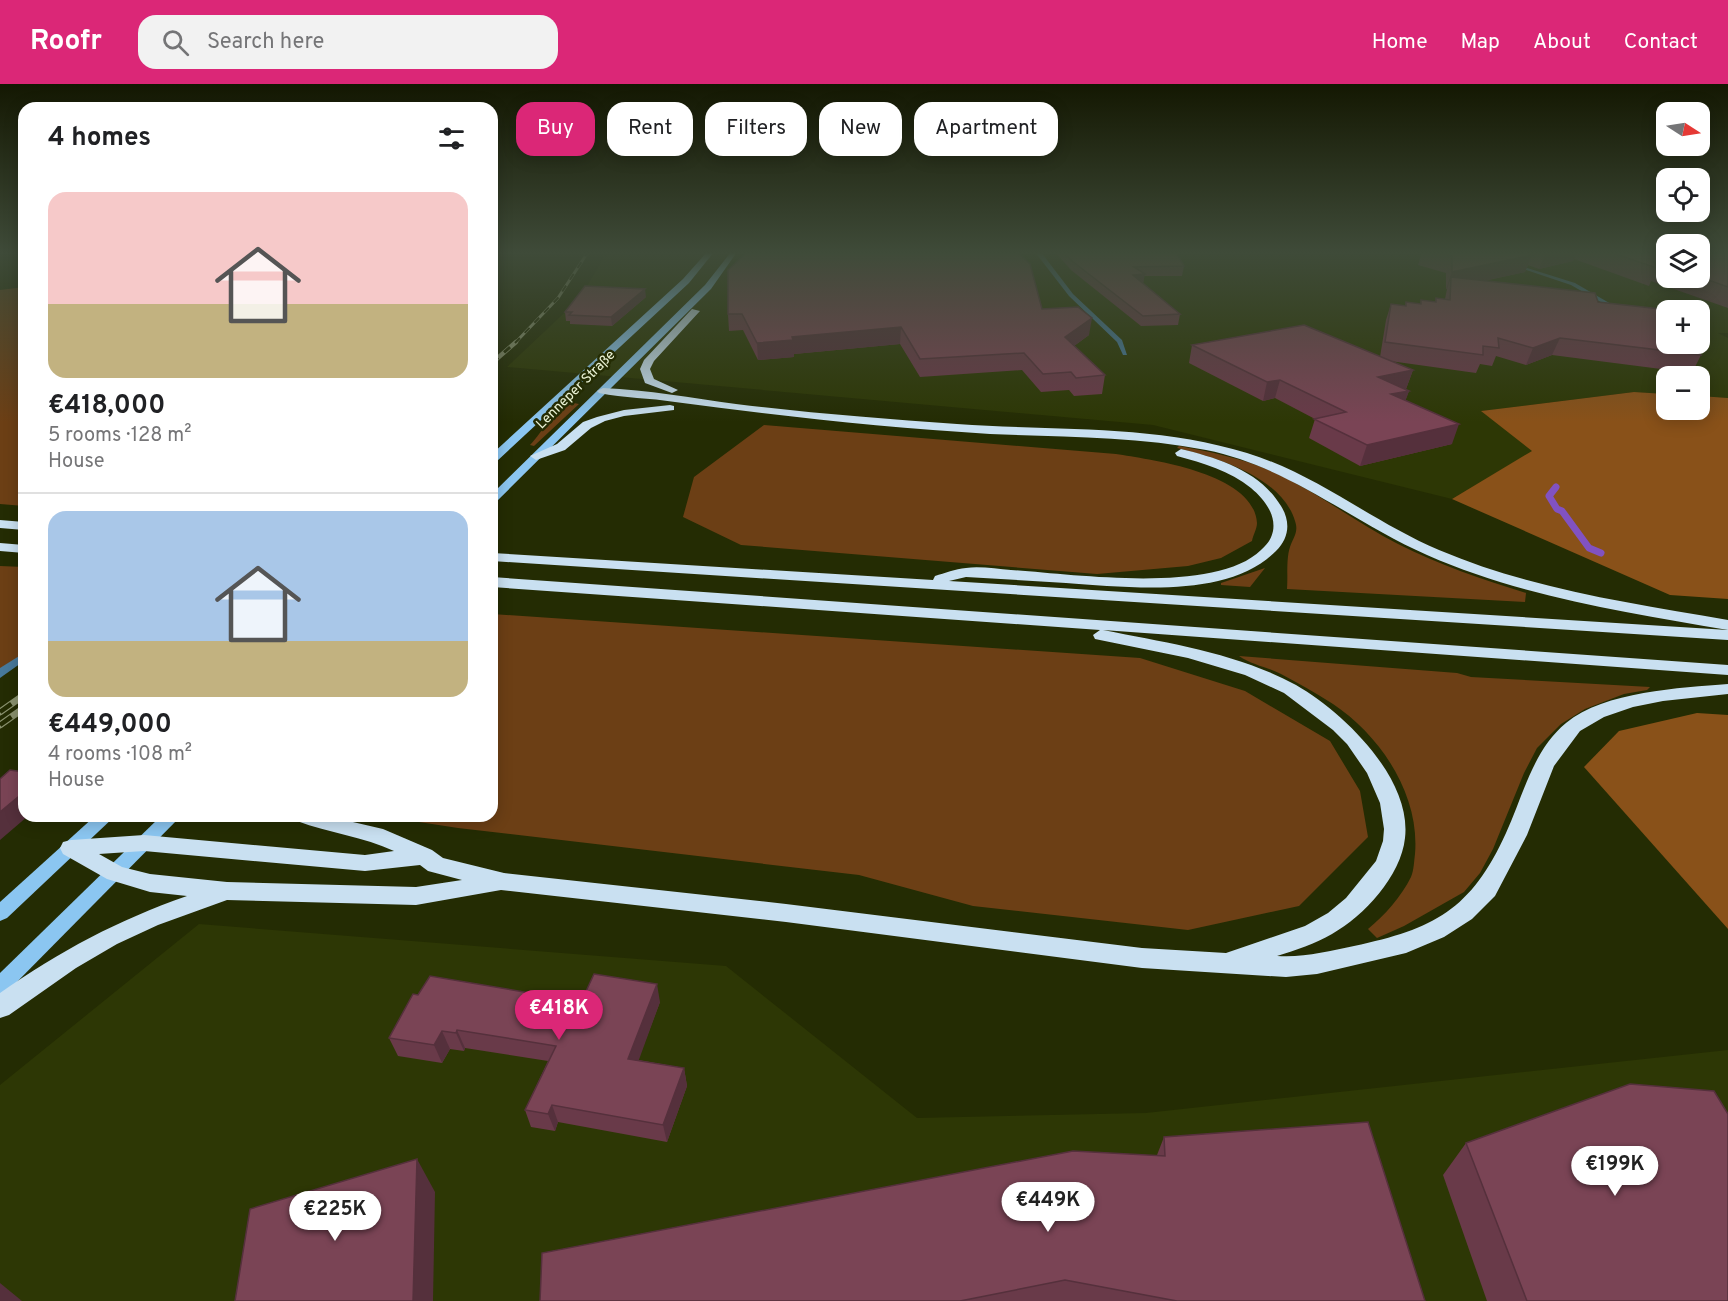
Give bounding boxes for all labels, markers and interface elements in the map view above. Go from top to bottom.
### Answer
search box [138,15,558,69]
text: Roofr [30,24,102,60]
icon: search [159,26,192,59]
text: Search here [207,29,324,56]
text: Home [1372,29,1428,56]
text: Map [1461,29,1500,56]
text: About [1533,29,1591,56]
text: Contact [1624,29,1698,56]
chip: Buy [516,102,595,156]
chip: Rent [607,102,693,156]
chip: Filters [705,102,807,156]
chip: New [819,102,902,156]
chip: Apartment [914,102,1058,156]
north arrow [1656,102,1710,156]
map controls [1656,102,1710,420]
text: 4 homes [48,122,151,155]
icon: filters [435,122,468,155]
button: locate [1656,168,1710,222]
icon: home [204,231,312,339]
button: layers [1656,234,1710,288]
button: + [1656,300,1710,354]
street label: Lenneper Straße [533,347,619,433]
button: − [1656,366,1710,420]
text: €418,000 [48,390,165,423]
text: 5 rooms · 128 m² [48,423,191,449]
text: House [48,449,104,475]
icon: home [204,550,312,658]
text: €449,000 [48,709,172,742]
text: 4 rooms · 108 m² [48,742,192,768]
text: House [48,768,104,794]
pin: €418K [517,990,601,1041]
text: €418K [529,996,589,1022]
pin: €199K [1573,1146,1657,1197]
text: €199K [1585,1152,1645,1178]
pin: €449K [1006,1182,1090,1233]
text: €449K [1016,1188,1080,1214]
pin: €225K [293,1191,377,1242]
text: €225K [303,1197,367,1223]

